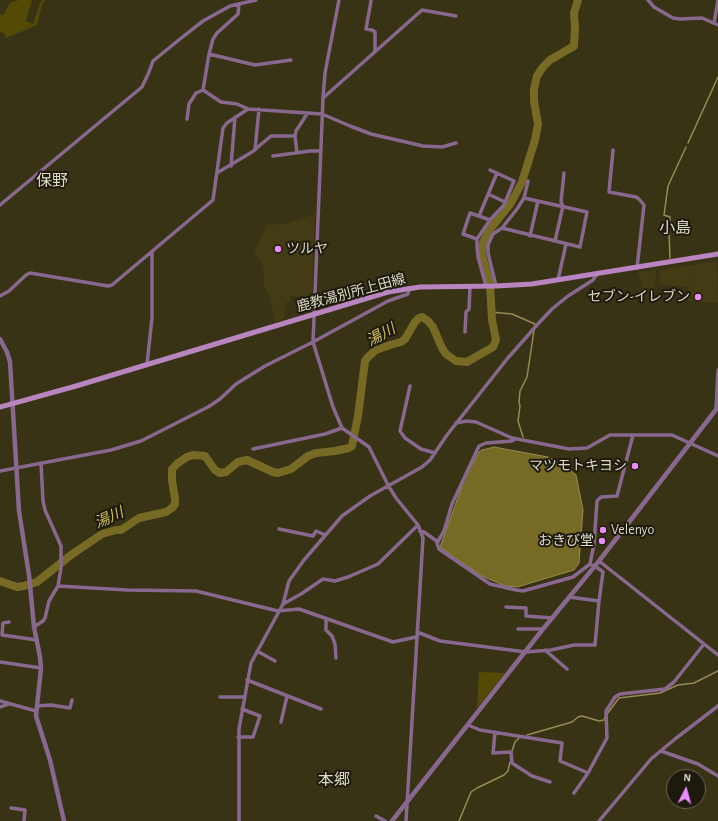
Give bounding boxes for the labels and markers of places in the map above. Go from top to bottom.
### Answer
place label: ツルヤ [286,241,328,257]
marker: ツルヤ [273,244,283,254]
place label: セブン-イレブン [588,289,690,305]
marker: セブン-イレブン [693,292,703,302]
place label: マツモトキヨシ [529,458,627,474]
marker: マツモトキヨシ [630,461,640,471]
place label: Velenyo [611,522,654,538]
marker: Velenyo [598,525,608,535]
place label: おきび堂 [538,533,594,549]
marker: おきび堂 [597,536,607,546]

